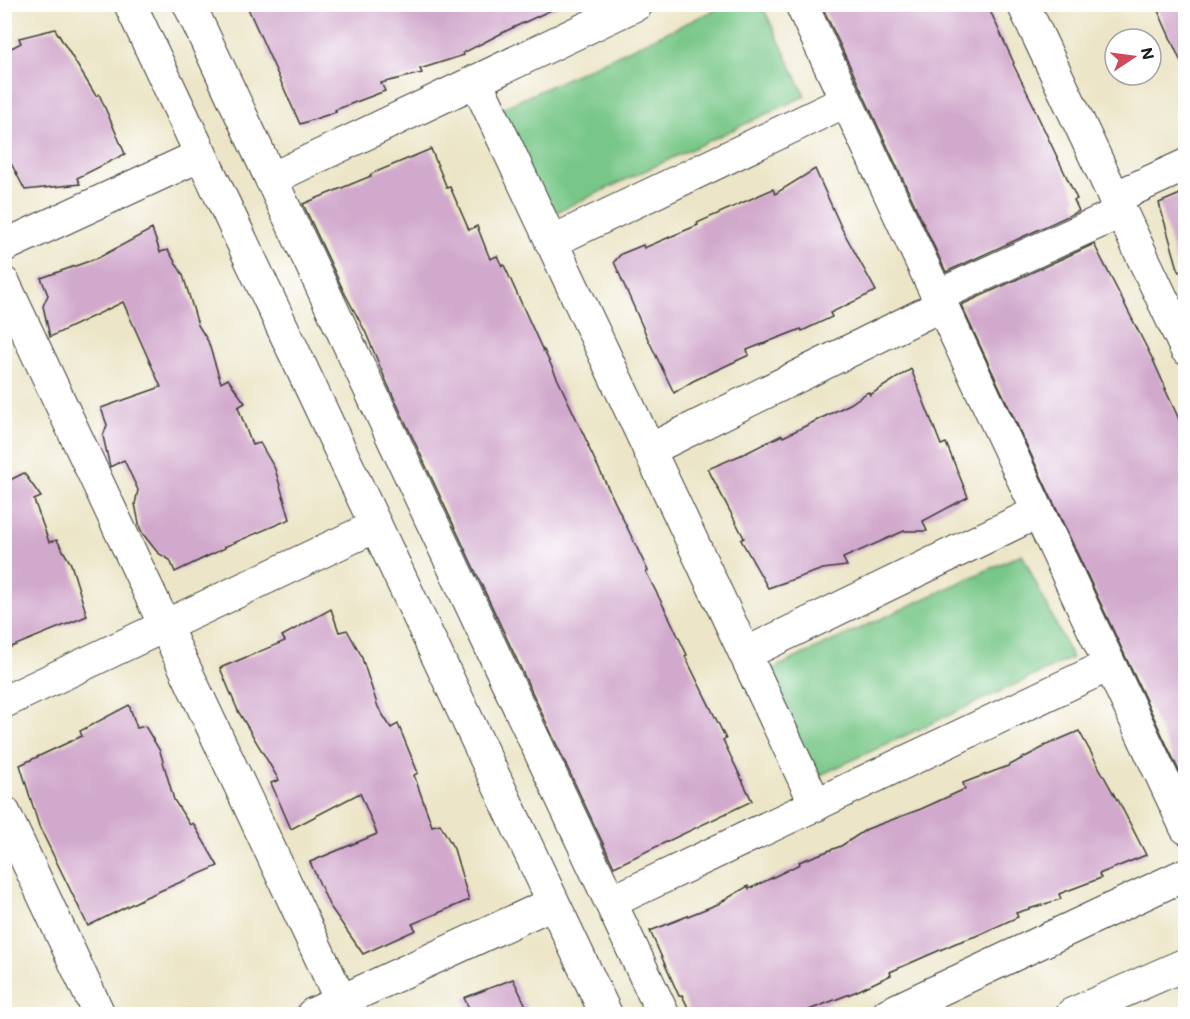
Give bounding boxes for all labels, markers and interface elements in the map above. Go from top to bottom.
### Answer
north arrow [1103,27,1163,87]
text: N [1137,45,1160,62]

